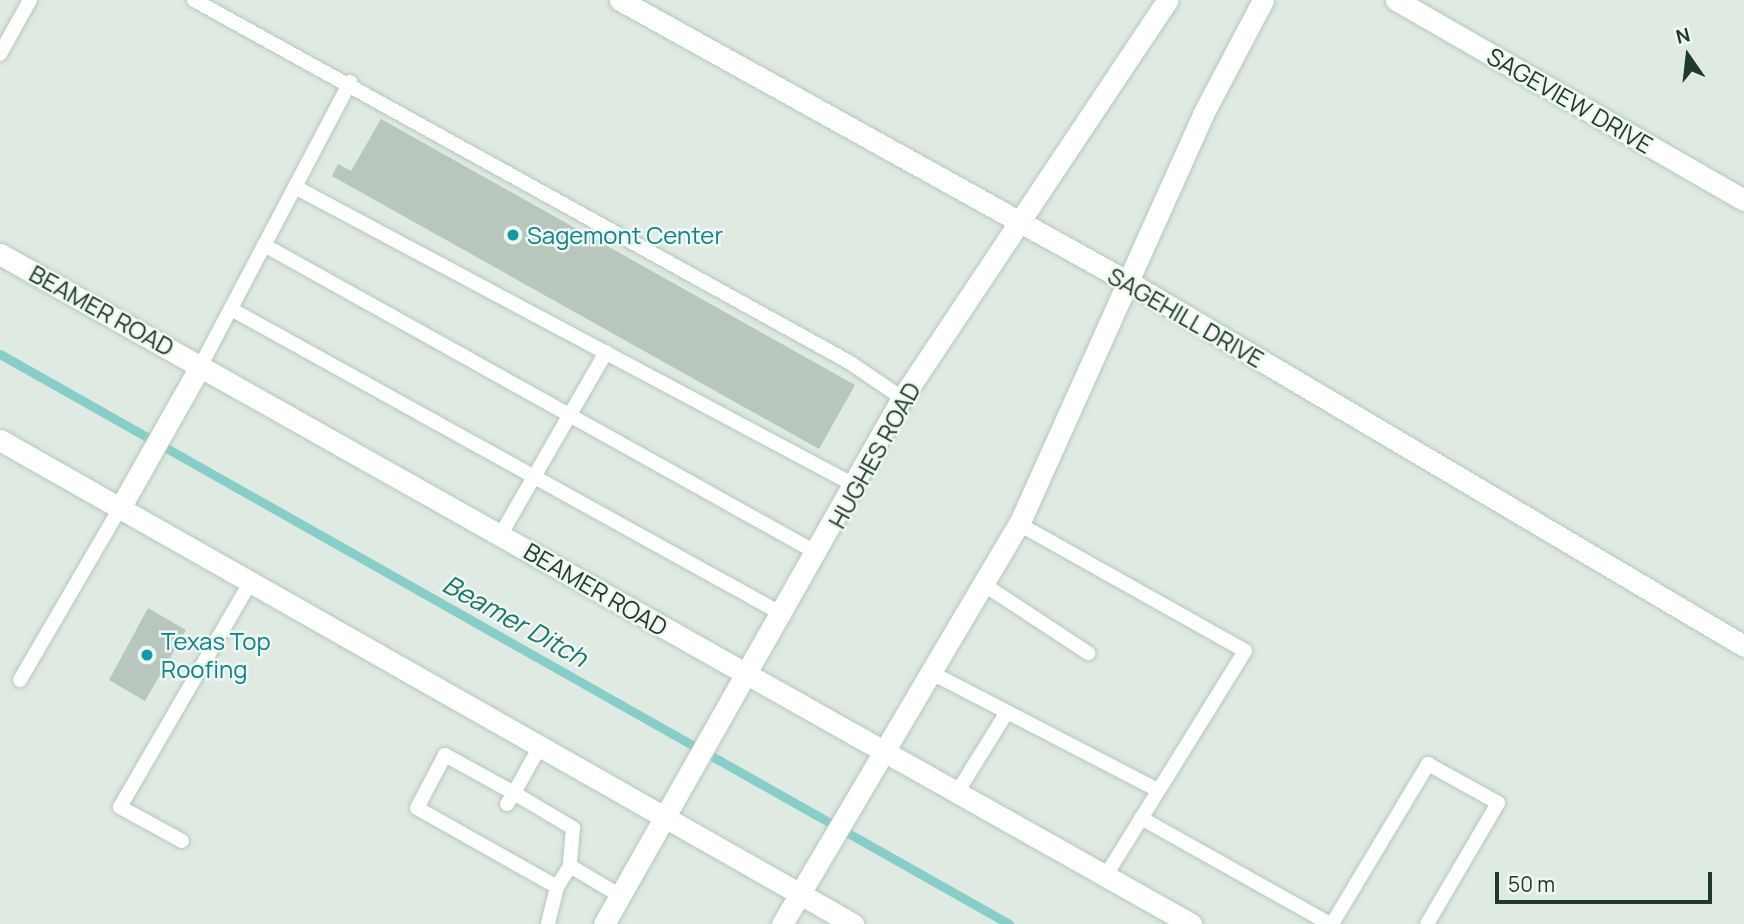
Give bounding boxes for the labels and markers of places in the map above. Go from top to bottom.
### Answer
place label: Sagemont Center [527,221,723,249]
marker: Sagemont Center [505,227,521,243]
place label: Texas Top Roofing [161,627,271,683]
marker: Texas Top Roofing [139,647,155,663]

